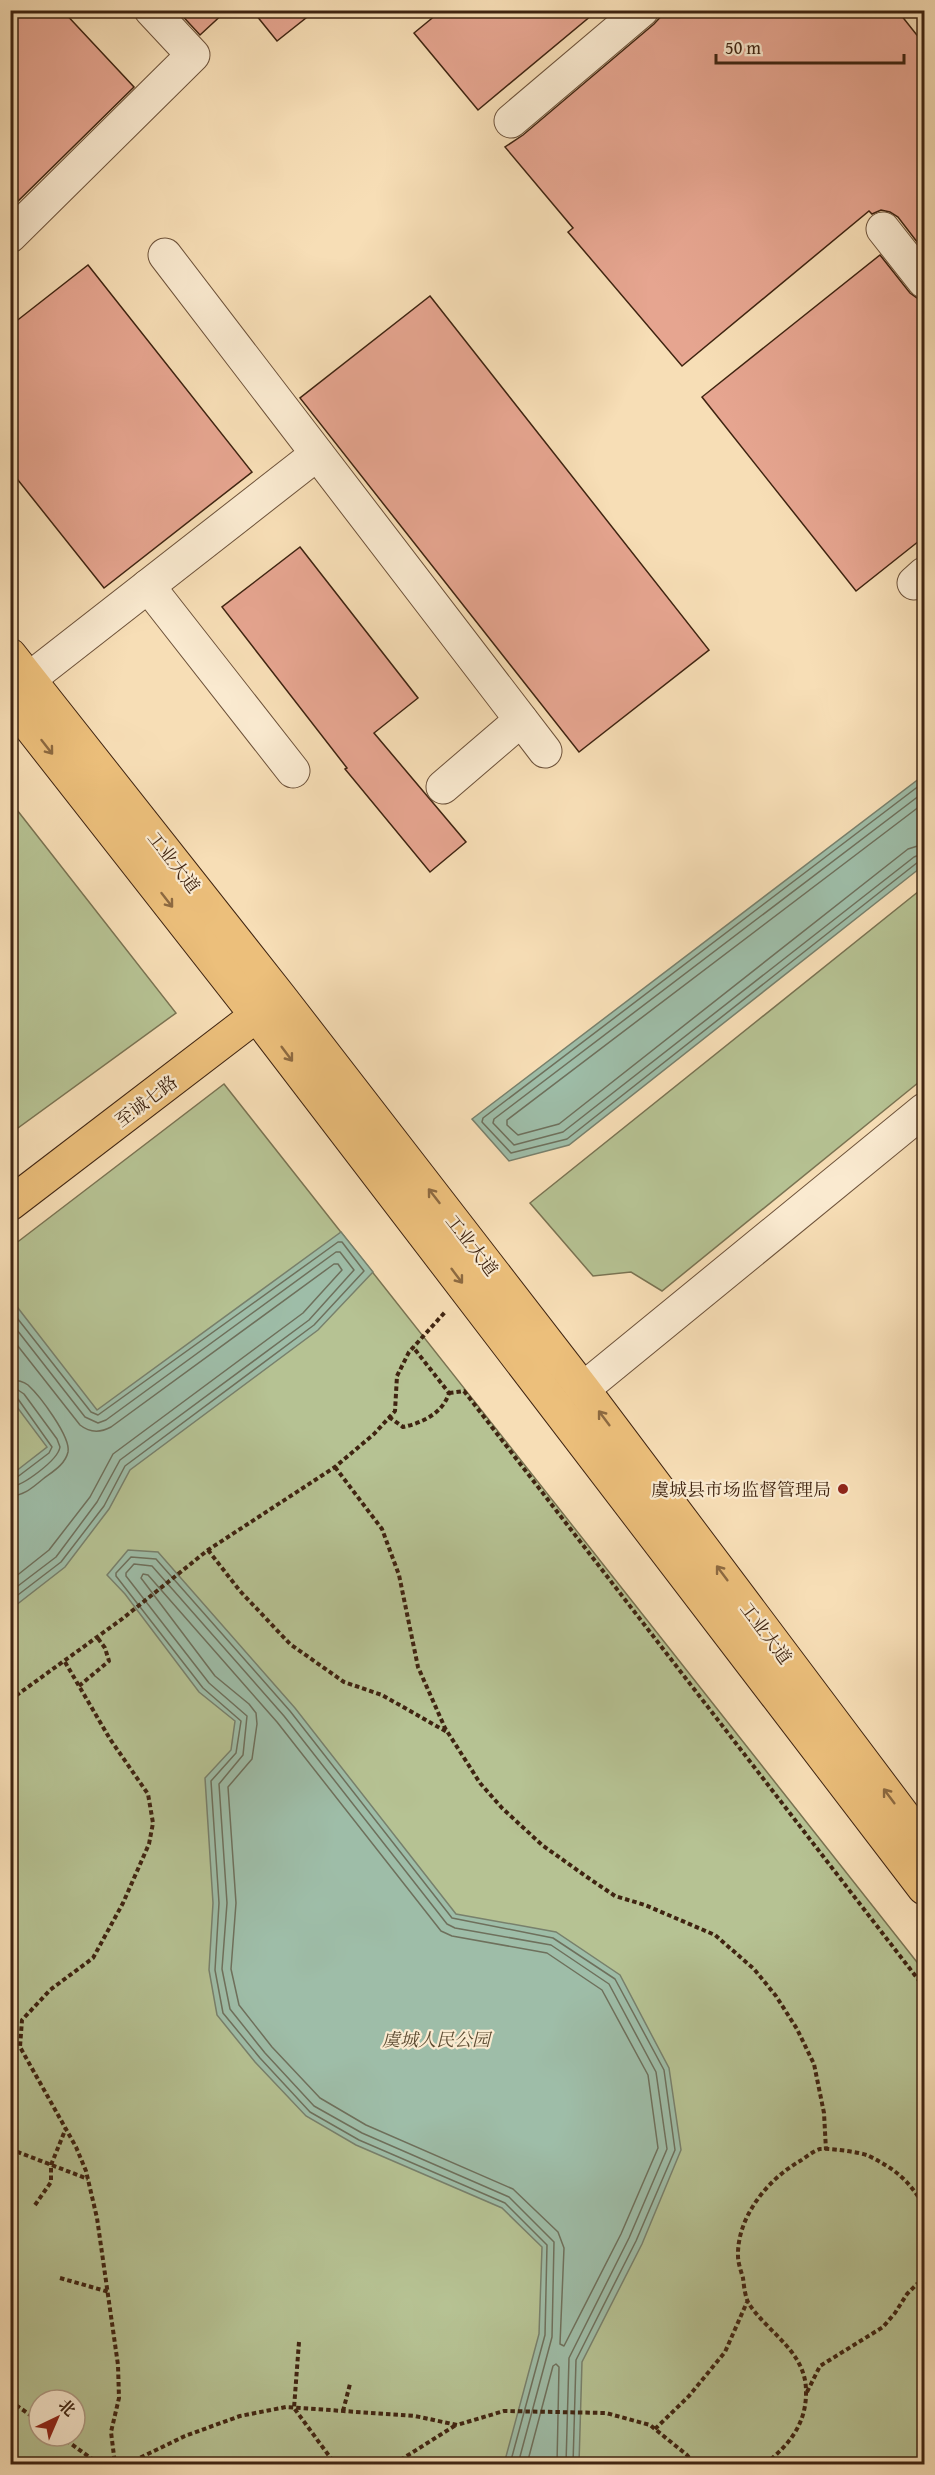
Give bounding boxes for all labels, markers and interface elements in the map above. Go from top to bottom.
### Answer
scale bar [716,27,904,65]
text: 50 m [725,34,761,61]
one-way arrow [40,739,53,755]
street label: 工业大道 [141,825,207,899]
one-way arrow [161,892,173,908]
one-way arrow [280,1046,293,1062]
street label: 至诚七路 [109,1069,183,1133]
one-way arrow [428,1189,441,1205]
street label: 工业大道 [439,1208,505,1282]
one-way arrow [450,1267,463,1283]
one-way arrow [598,1410,611,1426]
place label: 虞城县市场监督管理局 [651,1476,831,1503]
marker: 虞城县市场监督管理局 [836,1482,850,1496]
one-way arrow [715,1566,728,1582]
street label: 工业大道 [734,1596,798,1670]
one-way arrow [883,1789,896,1805]
park label: 虞城人民公园 [382,2026,493,2053]
north arrow [27,2388,87,2448]
text: 北 [53,2393,82,2421]

